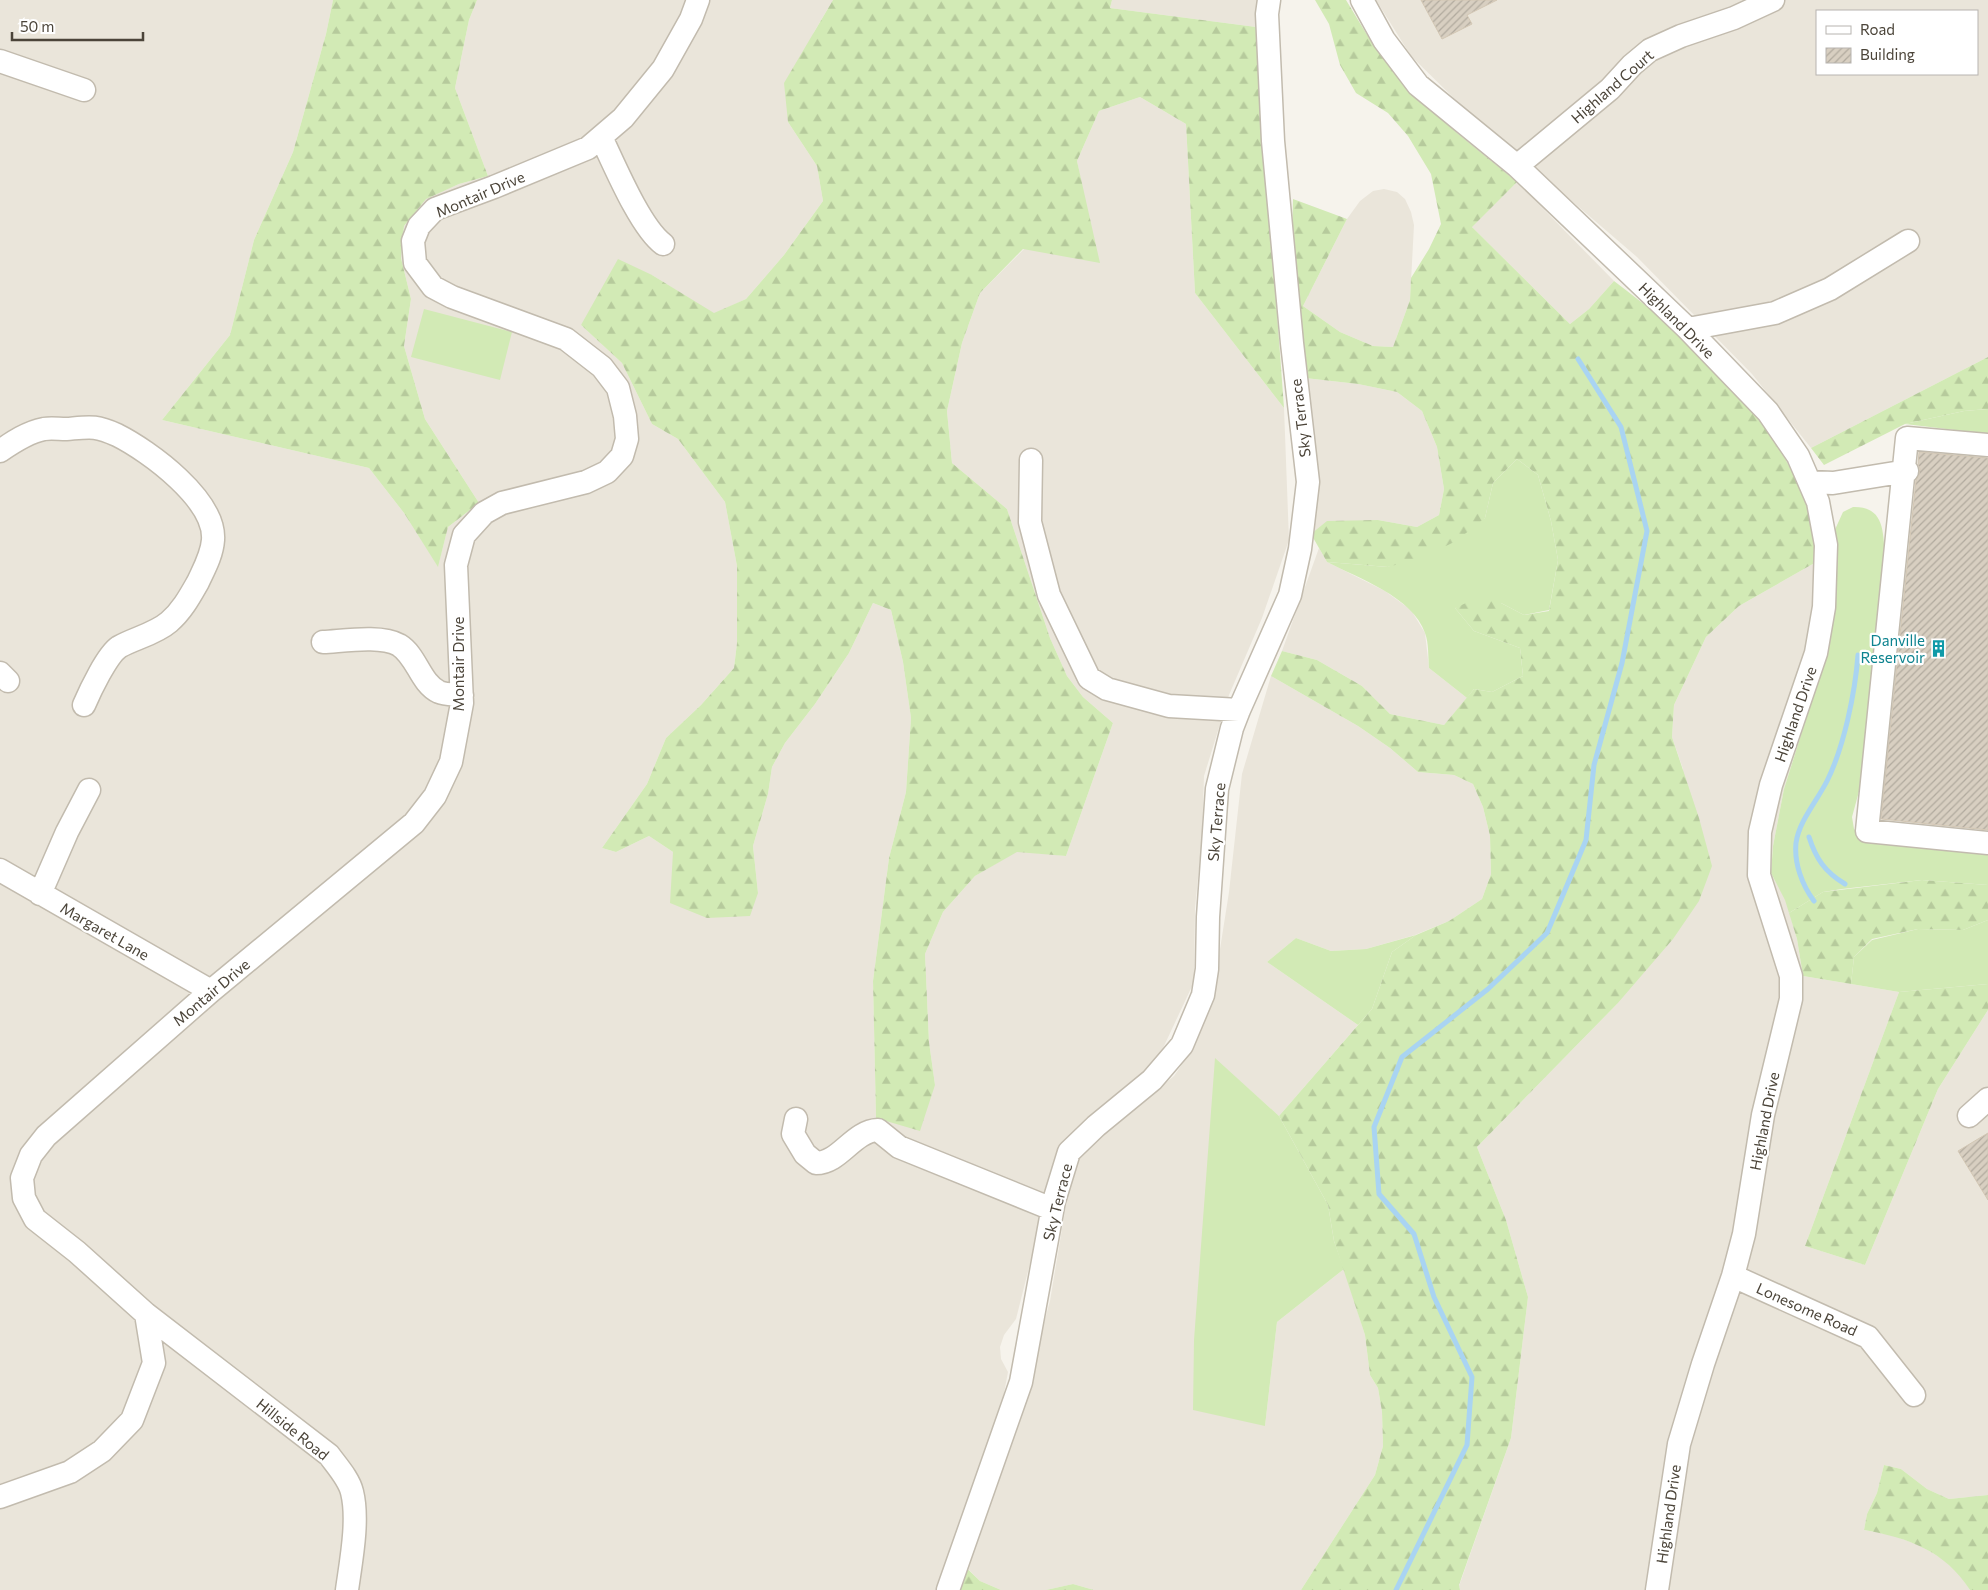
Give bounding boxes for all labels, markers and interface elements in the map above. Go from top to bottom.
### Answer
scale bar [12,10,144,42]
legend [1816,10,1978,75]
text: 50 m [20,17,54,35]
text: Road [1860,20,1895,38]
street label: Highland Court [1567,45,1657,127]
text: Building [1860,45,1915,63]
street label: Montair Drive [433,167,527,221]
street label: Highland Drive [1635,278,1719,362]
street label: Sky Terrace [1286,378,1314,458]
street label: Montair Drive [449,617,467,711]
place label: Danville Reservoir [1861,631,1925,666]
building icon: Danville Reservoir [1929,639,1949,659]
street label: Highland Drive [1770,664,1820,764]
street label: Sky Terrace [1204,782,1228,862]
street label: Margaret Lane [57,898,153,964]
street label: Montair Drive [169,955,253,1029]
street label: Highland Drive [1746,1070,1782,1172]
street label: Sky Terrace [1039,1161,1075,1242]
street label: Lonesome Road [1754,1279,1860,1339]
street label: Hillside Road [253,1394,333,1464]
street label: Highland Drive [1652,1463,1684,1565]

